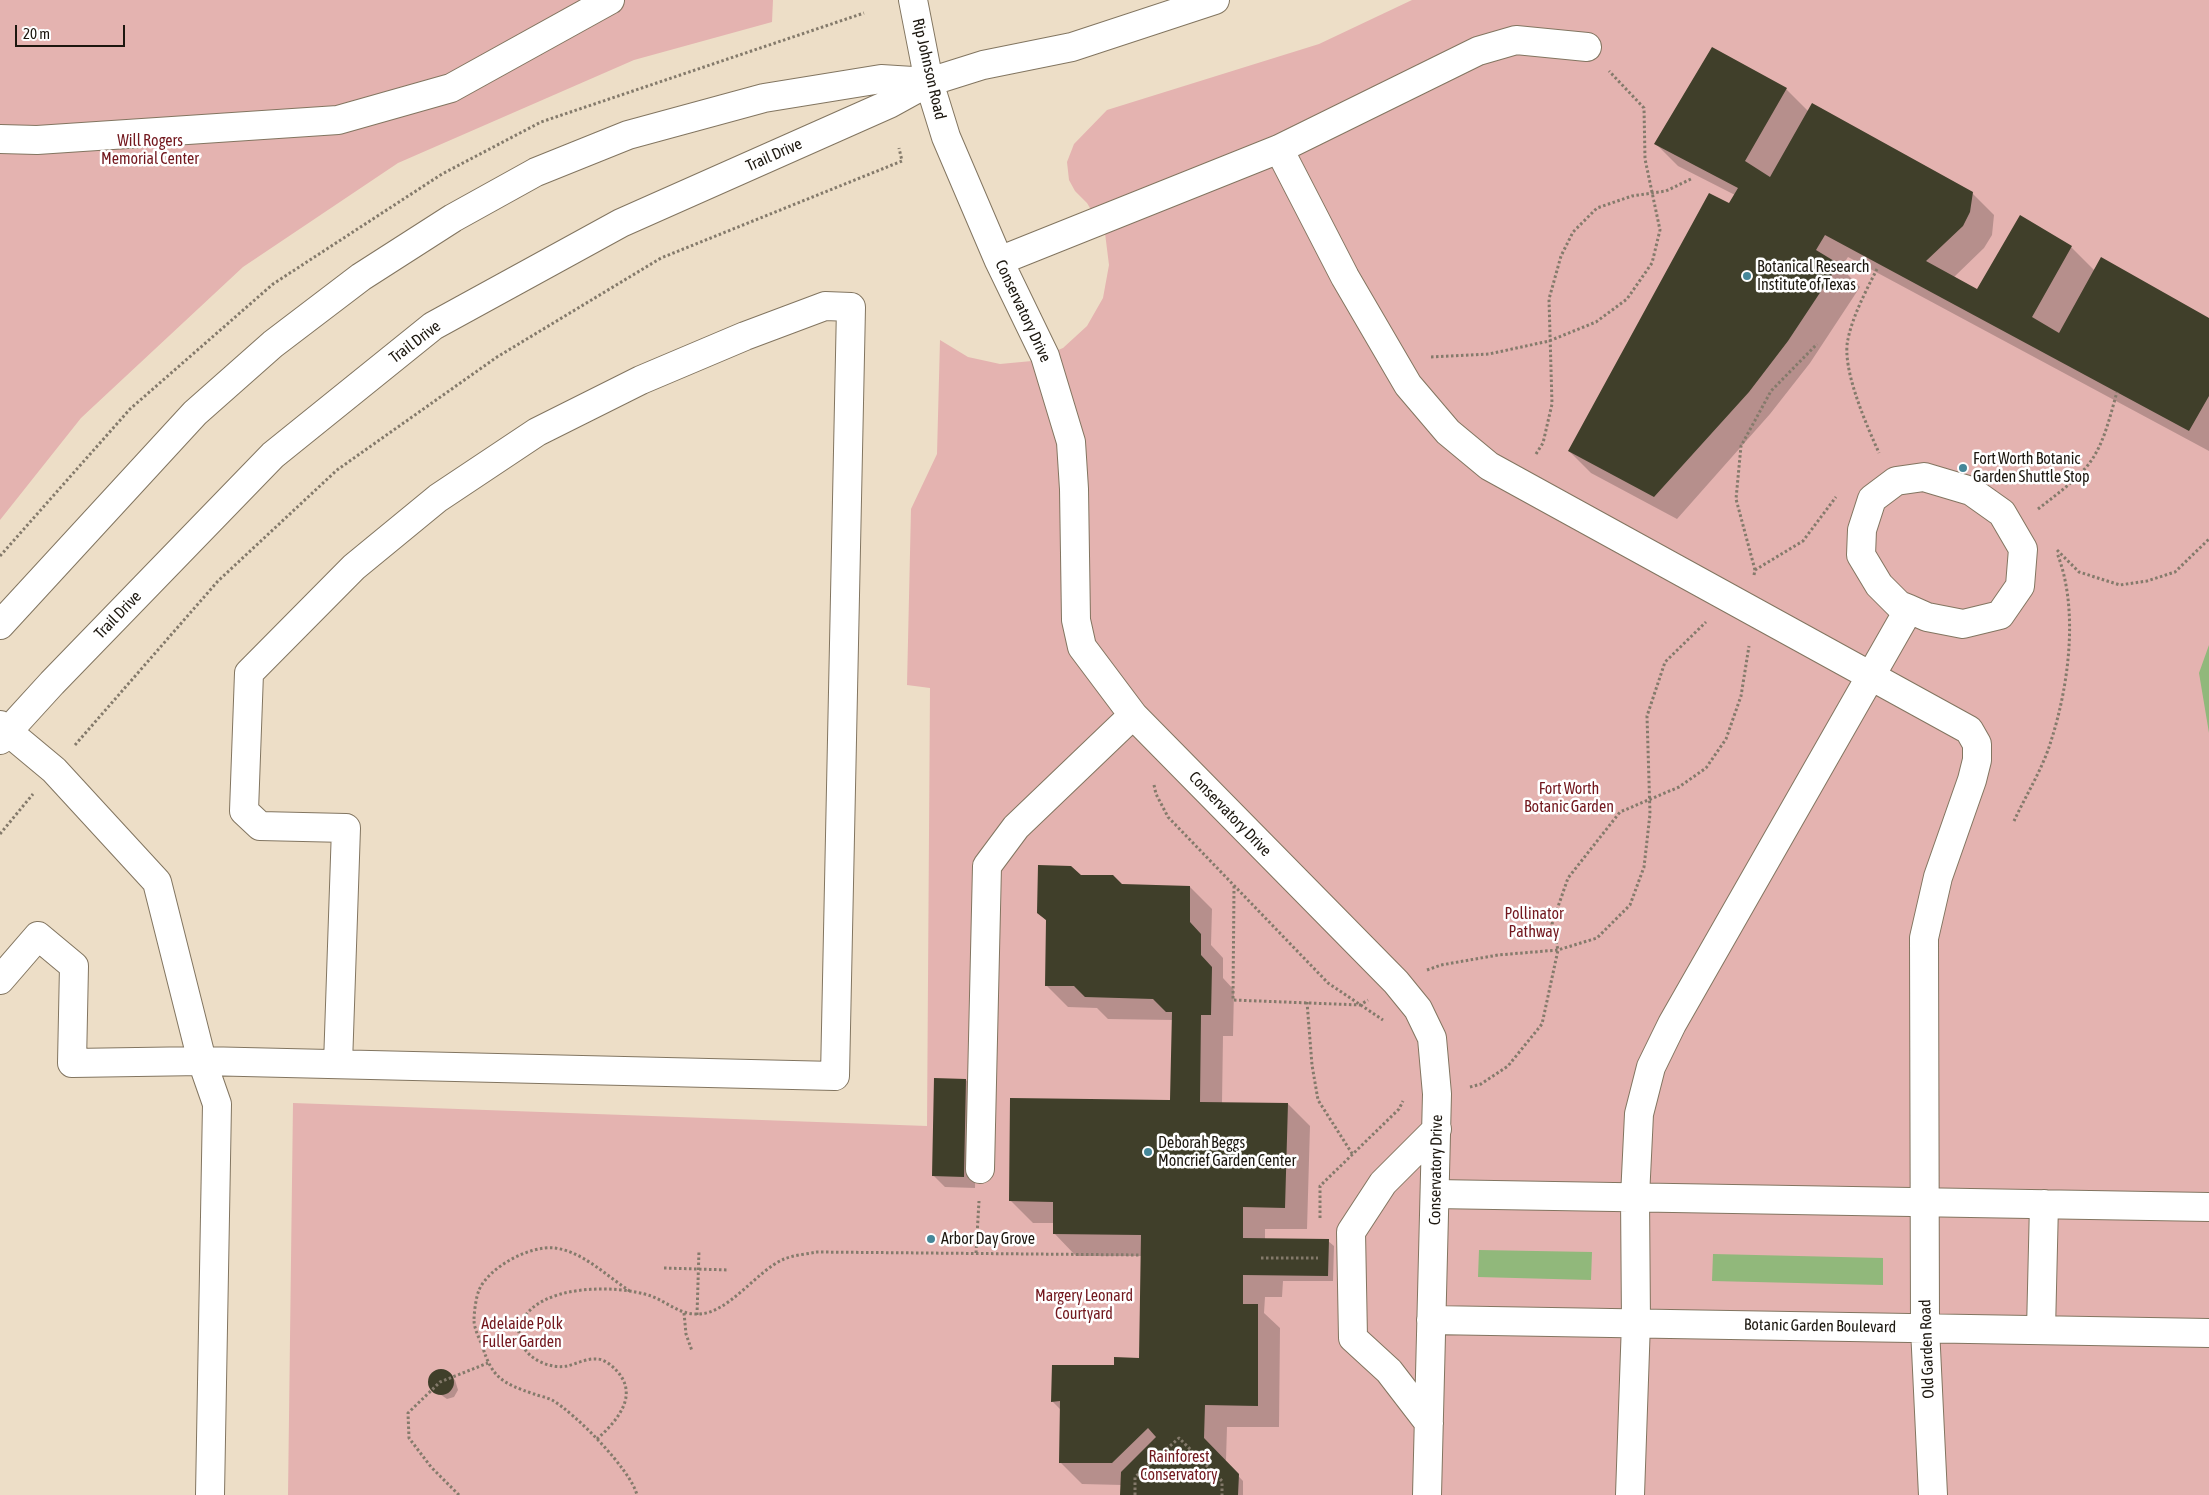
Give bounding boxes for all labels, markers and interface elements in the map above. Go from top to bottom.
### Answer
scale bar [18,15,128,47]
street label: Rip Johnson Road [908,17,950,121]
text: 20 m [23,25,50,42]
park label: Will Rogers Memorial Center [101,131,199,169]
street label: Trail Drive [743,134,805,176]
street label: Conservatory Drive [991,257,1055,365]
place label: Botanical Research Institute of Texas [1757,257,1869,295]
marker: Botanical Research Institute of Texas [1741,270,1753,282]
street label: Trail Drive [386,317,444,367]
place label: Fort Worth Botanic Garden Shuttle Stop [1973,449,2090,487]
marker: Fort Worth Botanic Garden Shuttle Stop [1957,462,1969,474]
street label: Trail Drive [91,587,145,643]
street label: Conservatory Drive [1185,768,1275,860]
park label: Fort Worth Botanic Garden [1524,779,1614,817]
park label: Pollinator Pathway [1504,904,1564,942]
street label: Conservatory Drive [1425,1115,1447,1225]
place label: Deborah Beggs Moncrief Garden Center [1158,1133,1296,1171]
marker: Deborah Beggs Moncrief Garden Center [1142,1146,1154,1158]
place label: Arbor Day Grove [941,1229,1035,1249]
marker: Arbor Day Grove [925,1233,937,1245]
park label: Margery Leonard Courtyard [1035,1286,1133,1324]
street label: Old Garden Road [1916,1299,1938,1399]
park label: Adelaide Polk Fuller Garden [481,1314,563,1352]
street label: Botanic Garden Boulevard [1744,1315,1896,1337]
park label: Rainforest Conservatory [1140,1447,1218,1485]

